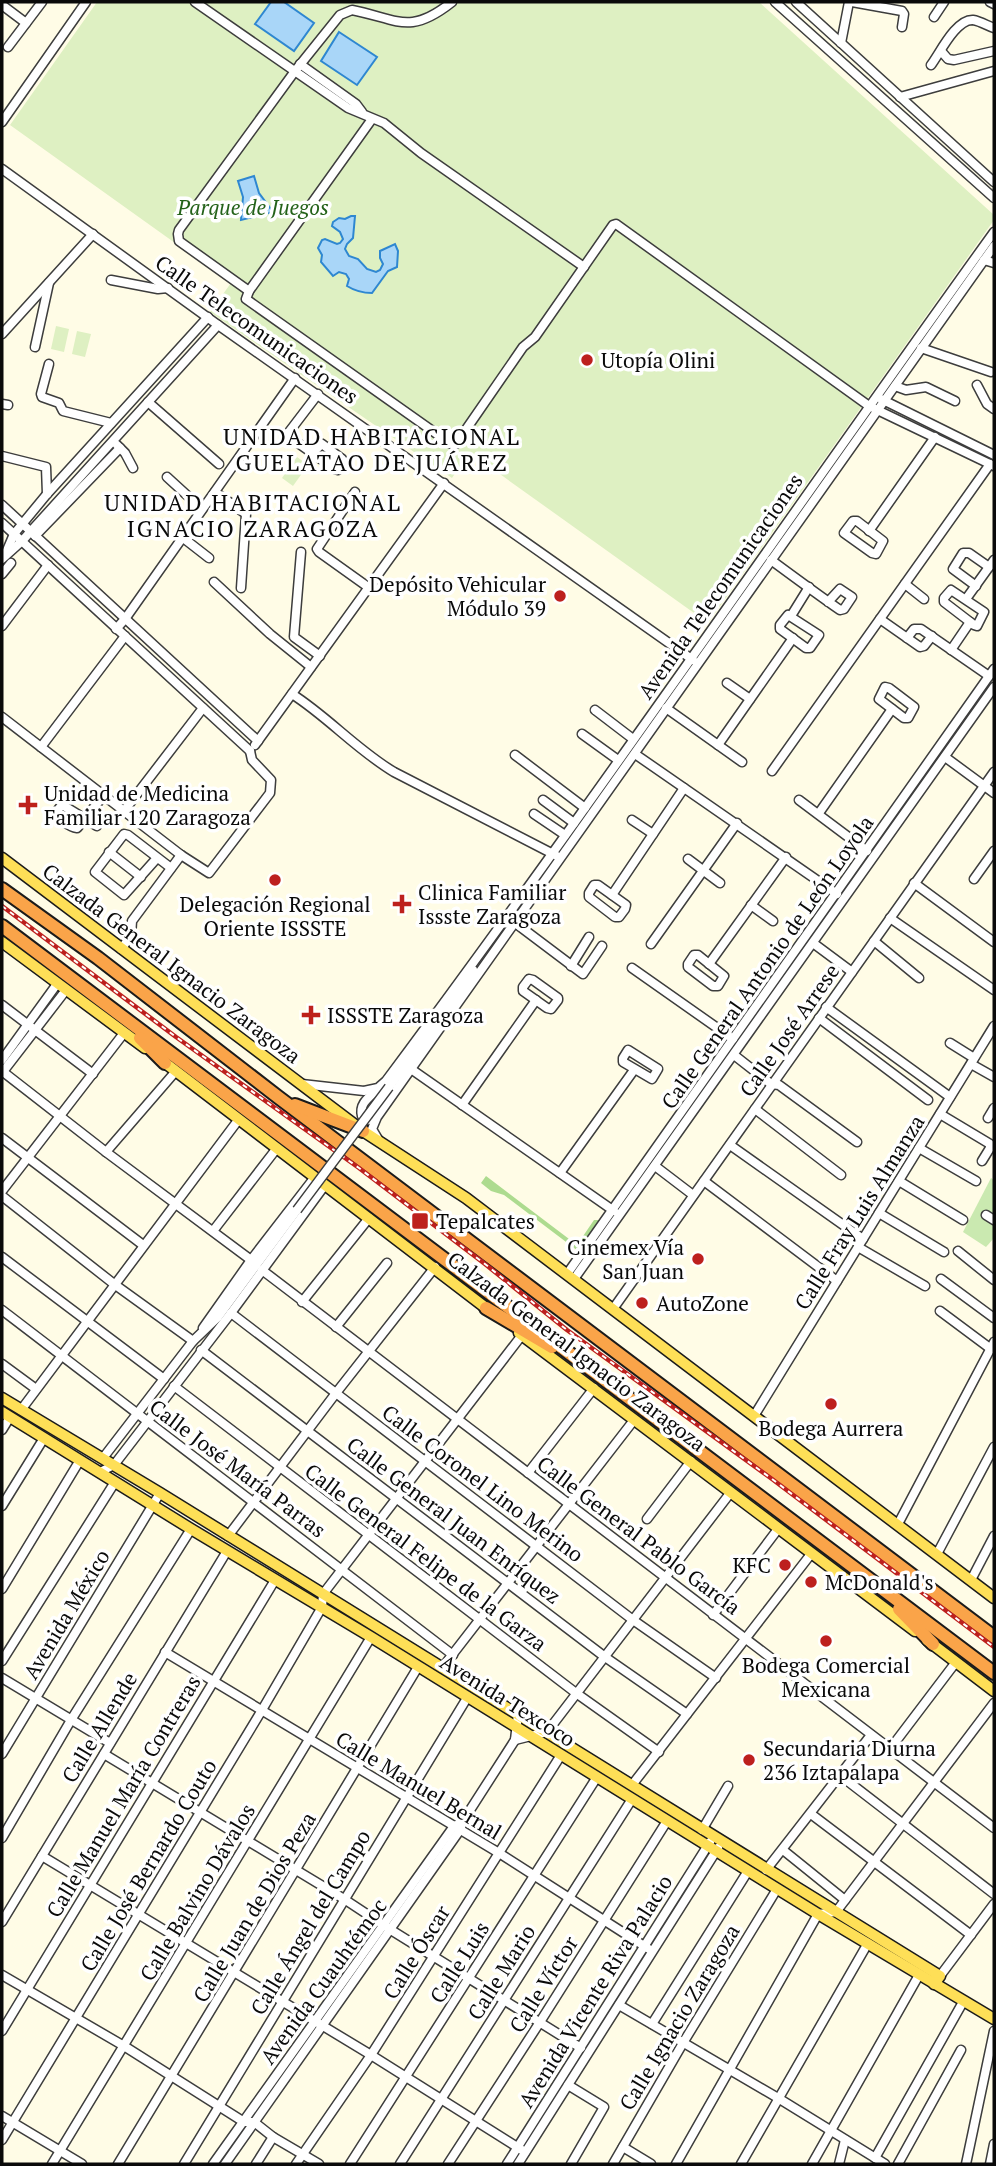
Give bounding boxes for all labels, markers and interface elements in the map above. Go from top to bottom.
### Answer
park label: Parque de Juegos [176,193,329,221]
street label: Calle Telecomunicaciones [150,248,364,410]
place label: Utopía Olini [601,346,715,374]
marker: Utopía Olini [579,352,595,368]
district label: UNIDAD HABITACIONAL GUELATAO DE JUÁREZ [223,421,521,478]
street label: Avenida Telecomunicaciones [631,468,809,704]
district label: UNIDAD HABITACIONAL IGNACIO ZARAGOZA [104,487,402,544]
place label: Depósito Vehicular Módulo 39 [369,570,546,622]
marker: Depósito Vehicular Módulo 39 [552,588,568,604]
place label: Unidad de Medicina Familiar 120 Zaragoza [44,779,251,831]
marker: Unidad de Medicina Familiar 120 Zaragoza [18,795,38,815]
street label: Calle General Antonio de León Loyola [655,809,880,1114]
street label: Calzada General Ignacio Zaragoza [37,857,307,1070]
marker: Delegación Regional Oriente ISSSTE [267,872,283,888]
place label: Clinica Familiar Issste Zaragoza [418,878,566,930]
place label: Delegación Regional Oriente ISSSTE [179,890,371,942]
marker: Clinica Familiar Issste Zaragoza [392,894,412,914]
street label: Calle José Arrese [733,958,845,1102]
place label: ISSSTE Zaragoza [327,1001,484,1029]
marker: ISSSTE Zaragoza [301,1005,321,1025]
street label: Calle Fray Luis Almanza [788,1109,931,1315]
place label: Tepalcates [436,1207,535,1235]
marker: Tepalcates [410,1211,430,1231]
place label: Cinemex Vía San Juan [567,1233,685,1285]
street label: Calzada General Ignacio Zaragoza [442,1245,712,1458]
marker: Cinemex Vía San Juan [690,1251,706,1267]
place label: AutoZone [656,1289,749,1317]
marker: AutoZone [634,1295,650,1311]
street label: Calle José María Parras [144,1392,332,1544]
marker: Bodega Aurrera [823,1396,839,1412]
street label: Calle Coronel Lino Merino [377,1398,589,1568]
place label: Bodega Aurrera [759,1414,904,1442]
street label: Calle General Juan Enríquez [341,1430,567,1610]
street label: Calle General Pablo García [532,1449,747,1621]
street label: Calle General Felipe de la Garza [299,1457,553,1658]
street label: Avenida México [16,1544,116,1684]
place label: KFC [732,1551,771,1579]
marker: KFC [777,1557,793,1573]
place label: McDonald's [825,1568,934,1596]
marker: McDonald's [803,1574,819,1590]
marker: Bodega Comercial Mexicana [818,1633,834,1649]
street label: Avenida Texcoco [435,1647,581,1753]
place label: Bodega Comercial Mexicana [742,1651,910,1703]
street label: Calle Allende [55,1667,143,1787]
street label: Calle Manuel María Contreras [39,1670,207,1922]
street label: Calle Manuel Bernal [331,1724,507,1846]
place label: Secundaria Diurna 236 Iztapalapa [763,1734,936,1786]
marker: Secundaria Diurna 236 Iztapalapa [741,1752,757,1768]
street label: Calle José Bernardo Couto [73,1754,223,1976]
street label: Calle Balvino Dávalos [133,1798,261,1986]
street label: Calle Juan de Dios Peza [186,1806,322,2007]
street label: Calle Ángel del Campo [244,1824,376,2020]
street label: Avenida Vicente Riva Palacio [512,1869,678,2113]
street label: Avenida Cuauhtémoc [253,1893,393,2069]
street label: Calle Óscar [376,1900,456,2004]
street label: Calle Luis [423,1916,495,2008]
street label: Calle Mario [461,1919,541,2025]
street label: Calle Ignacio Zaragoza [612,1919,746,2115]
street label: Calle Víctor [502,1930,584,2038]

